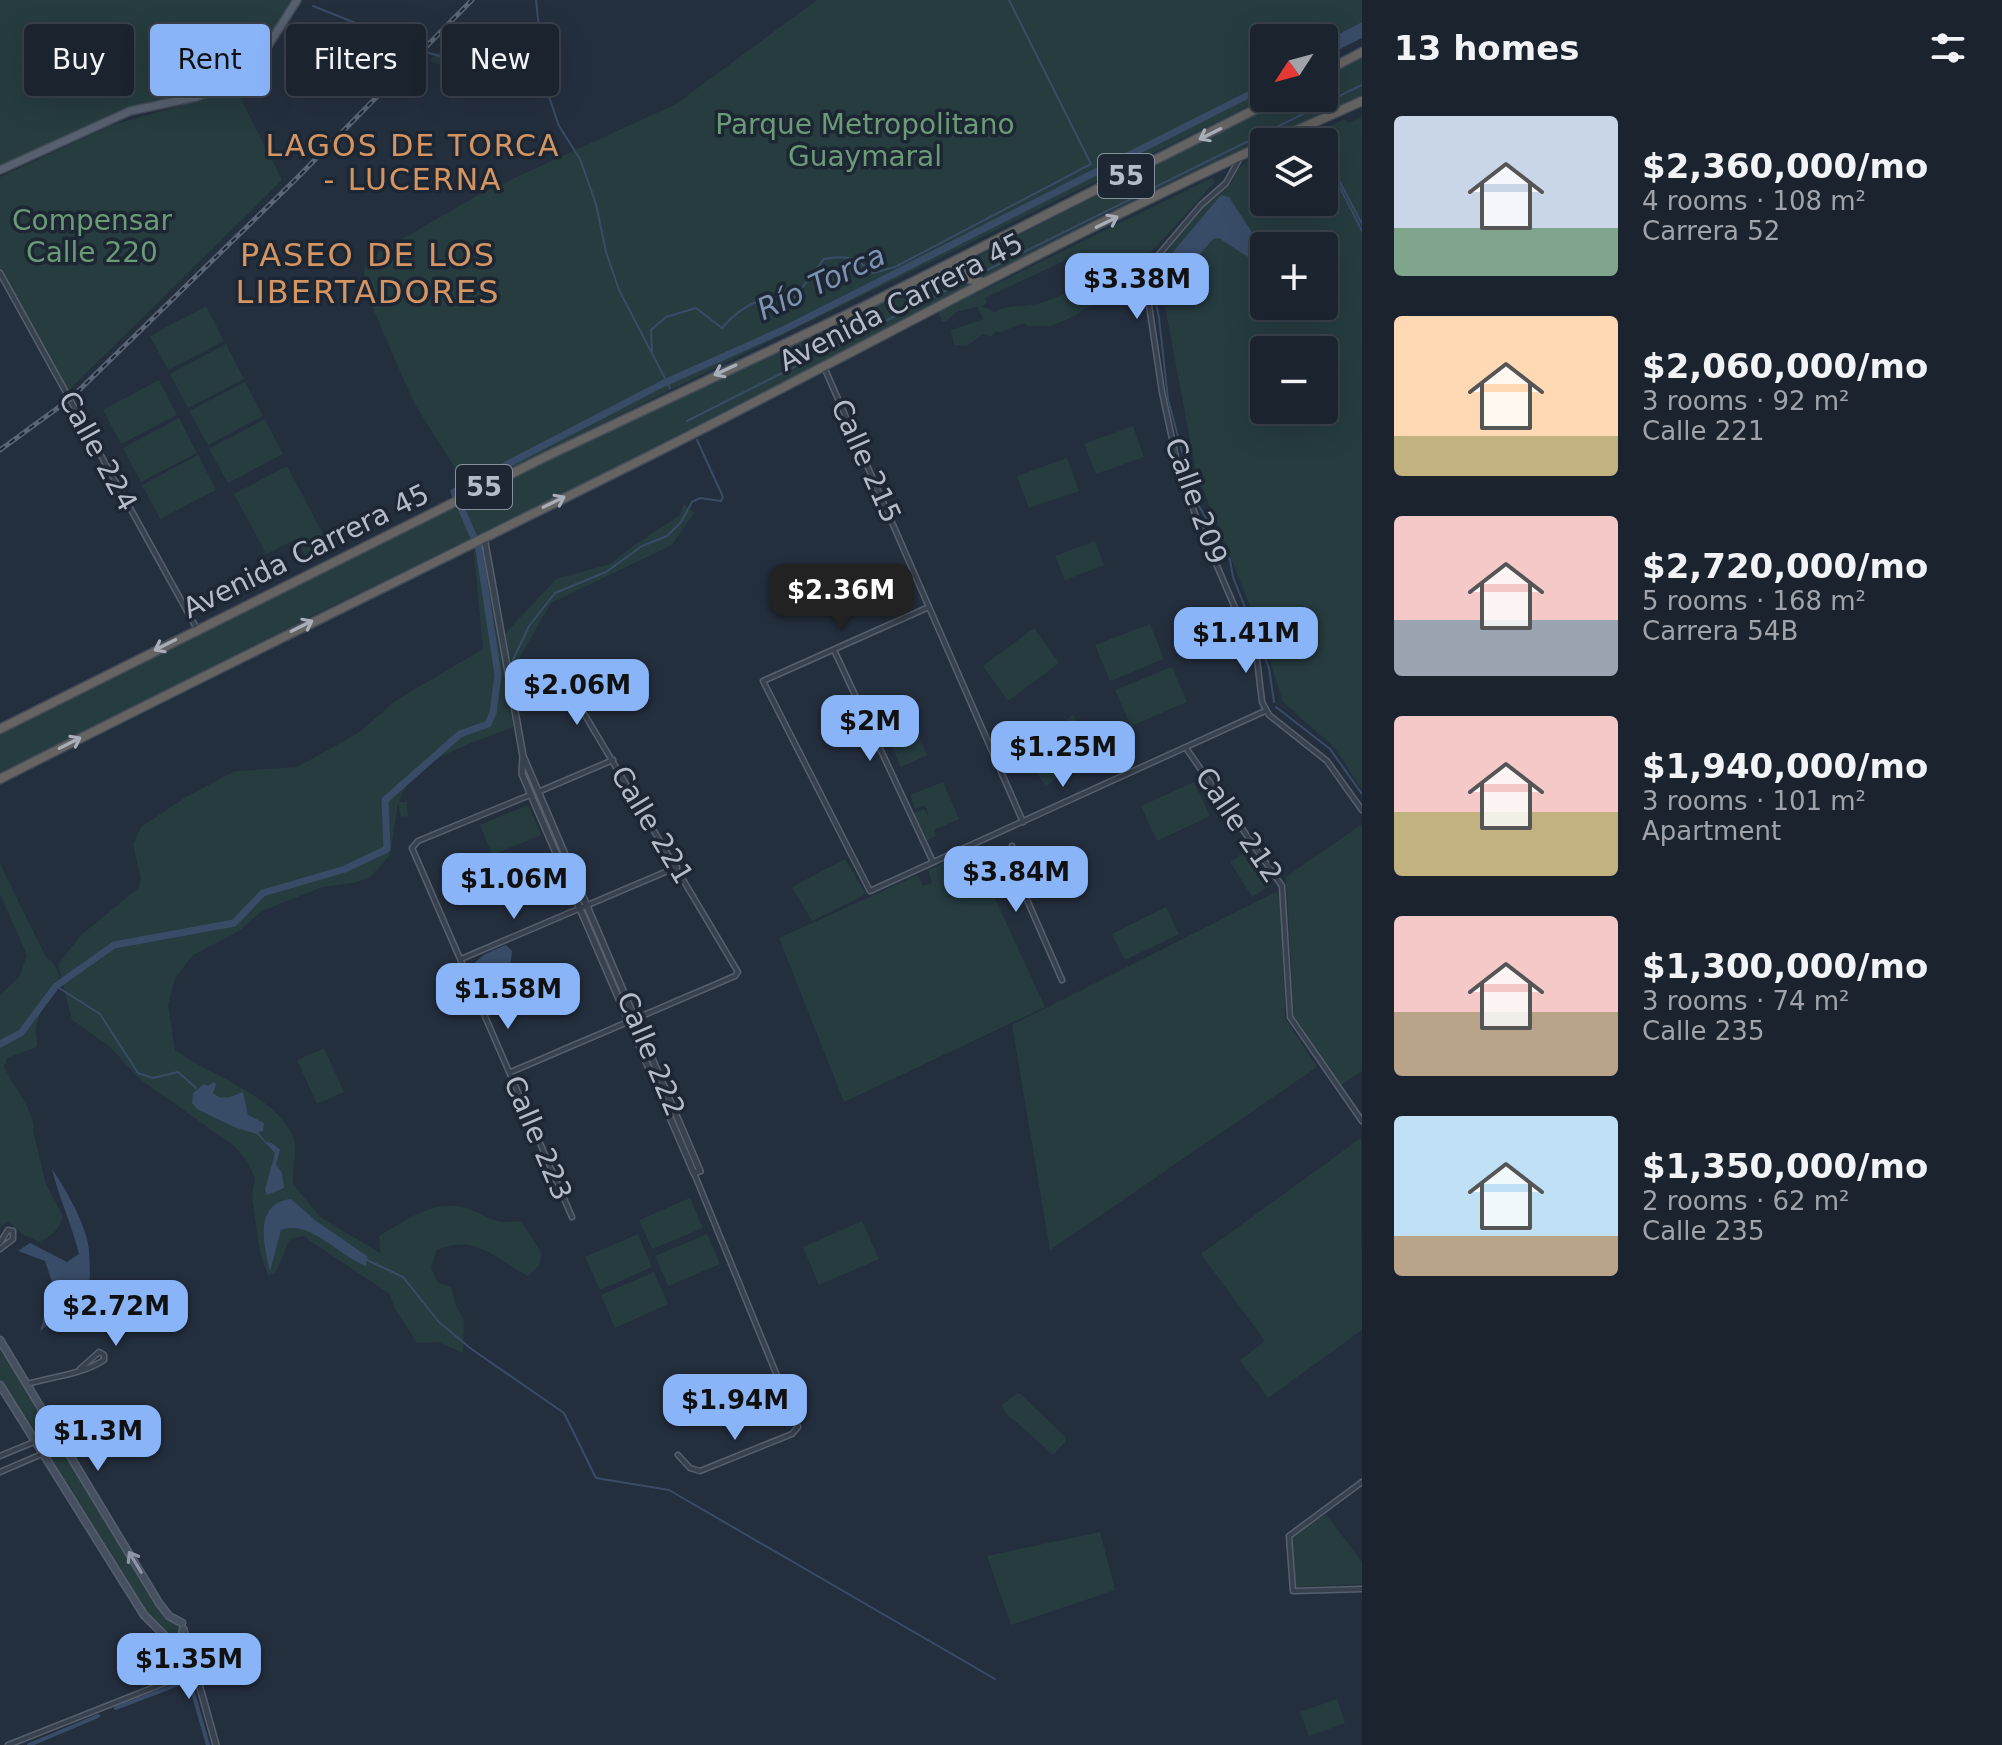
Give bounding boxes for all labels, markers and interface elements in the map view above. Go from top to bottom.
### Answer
chip: Buy [24,24,134,96]
chip: Rent [150,24,270,96]
chip: Filters [286,24,426,96]
chip: New [442,24,559,96]
north arrow [1250,24,1338,112]
map controls [1250,24,1338,424]
icon: filters [1926,26,1970,70]
text: 13 homes [1394,28,1579,68]
park label: Parque Metropolitano Guaymaral [715,108,1015,173]
one-way arrow [1198,127,1222,143]
district label: LAGOS DE TORCA - LUCERNA [265,128,561,197]
button: layers [1250,128,1338,216]
text: $2,360,000/mo [1642,146,1928,186]
icon: home [1458,148,1554,244]
road number: 55 [1098,154,1154,198]
text: 4 rooms · 108 m² [1642,186,1866,216]
park label: Compensar Calle 220 [12,204,172,269]
one-way arrow [1095,214,1119,229]
text: Carrera 52 [1642,216,1780,246]
street label: Avenida Carrera 45 [773,226,1029,378]
button: + [1250,232,1338,320]
district label: PASEO DE LOS LIBERTADORES [236,236,500,311]
water label: Río Torca [751,237,891,327]
pin: $3.38M [1072,253,1202,321]
text: $3.38M [1083,264,1191,294]
button: − [1250,336,1338,424]
text: $2,060,000/mo [1642,346,1928,386]
icon: home [1458,348,1554,444]
one-way arrow [713,363,737,378]
street label: Calle 224 [52,385,144,517]
text: 3 rooms · 92 m² [1642,386,1850,416]
street label: Calle 215 [824,394,908,528]
text: Calle 221 [1642,416,1764,446]
street label: Calle 209 [1158,433,1234,569]
road number: 55 [456,465,512,509]
street label: Avenida Carrera 45 [178,477,434,625]
one-way arrow [542,494,565,509]
text: $2,720,000/mo [1642,546,1928,586]
icon: home [1458,548,1554,644]
pin: $2.36M [776,564,906,632]
text: $2.36M [787,575,895,605]
text: 5 rooms · 168 m² [1642,586,1866,616]
pin: $1.41M [1181,607,1311,675]
text: Carrera 54B [1642,616,1798,646]
one-way arrow [289,618,313,633]
text: $1.41M [1192,618,1300,648]
one-way arrow [153,638,177,654]
pin: $2.06M [512,659,642,727]
text: $2.06M [523,670,631,700]
pin: $2M [831,695,909,763]
text: $2M [839,706,901,736]
pin: $1.25M [998,721,1128,789]
text: $1.25M [1009,732,1117,762]
one-way arrow [57,735,81,751]
text: $1,940,000/mo [1642,746,1928,786]
icon: home [1458,748,1554,844]
street label: Calle 221 [604,760,700,890]
street label: Calle 212 [1188,761,1290,889]
text: 3 rooms · 101 m² [1642,786,1866,816]
text: Apartment [1642,816,1781,846]
pin: $3.84M [951,846,1081,914]
pin: $1.06M [449,853,579,921]
text: $3.84M [962,857,1070,887]
text: $1.06M [460,864,568,894]
text: $1,300,000/mo [1642,946,1928,986]
icon: home [1458,948,1554,1044]
pin: $1.58M [443,963,573,1031]
text: $1.58M [454,974,562,1004]
text: 3 rooms · 74 m² [1642,986,1850,1016]
street label: Calle 222 [610,987,692,1121]
text: Calle 235 [1642,1016,1764,1046]
street label: Calle 223 [497,1071,579,1205]
text: $1,350,000/mo [1642,1146,1928,1186]
icon: home [1458,1148,1554,1244]
text: 2 rooms · 62 m² [1642,1186,1850,1216]
text: Calle 235 [1642,1216,1764,1246]
pin: $2.72M [51,1280,181,1348]
text: $2.72M [62,1291,170,1321]
pin: $1.94M [670,1374,800,1442]
text: $1.94M [681,1385,789,1415]
pin: $1.3M [42,1405,154,1473]
text: $1.3M [53,1416,143,1446]
one-way arrow [126,1551,142,1574]
pin: $1.35M [124,1633,254,1701]
text: $1.35M [135,1644,243,1674]

